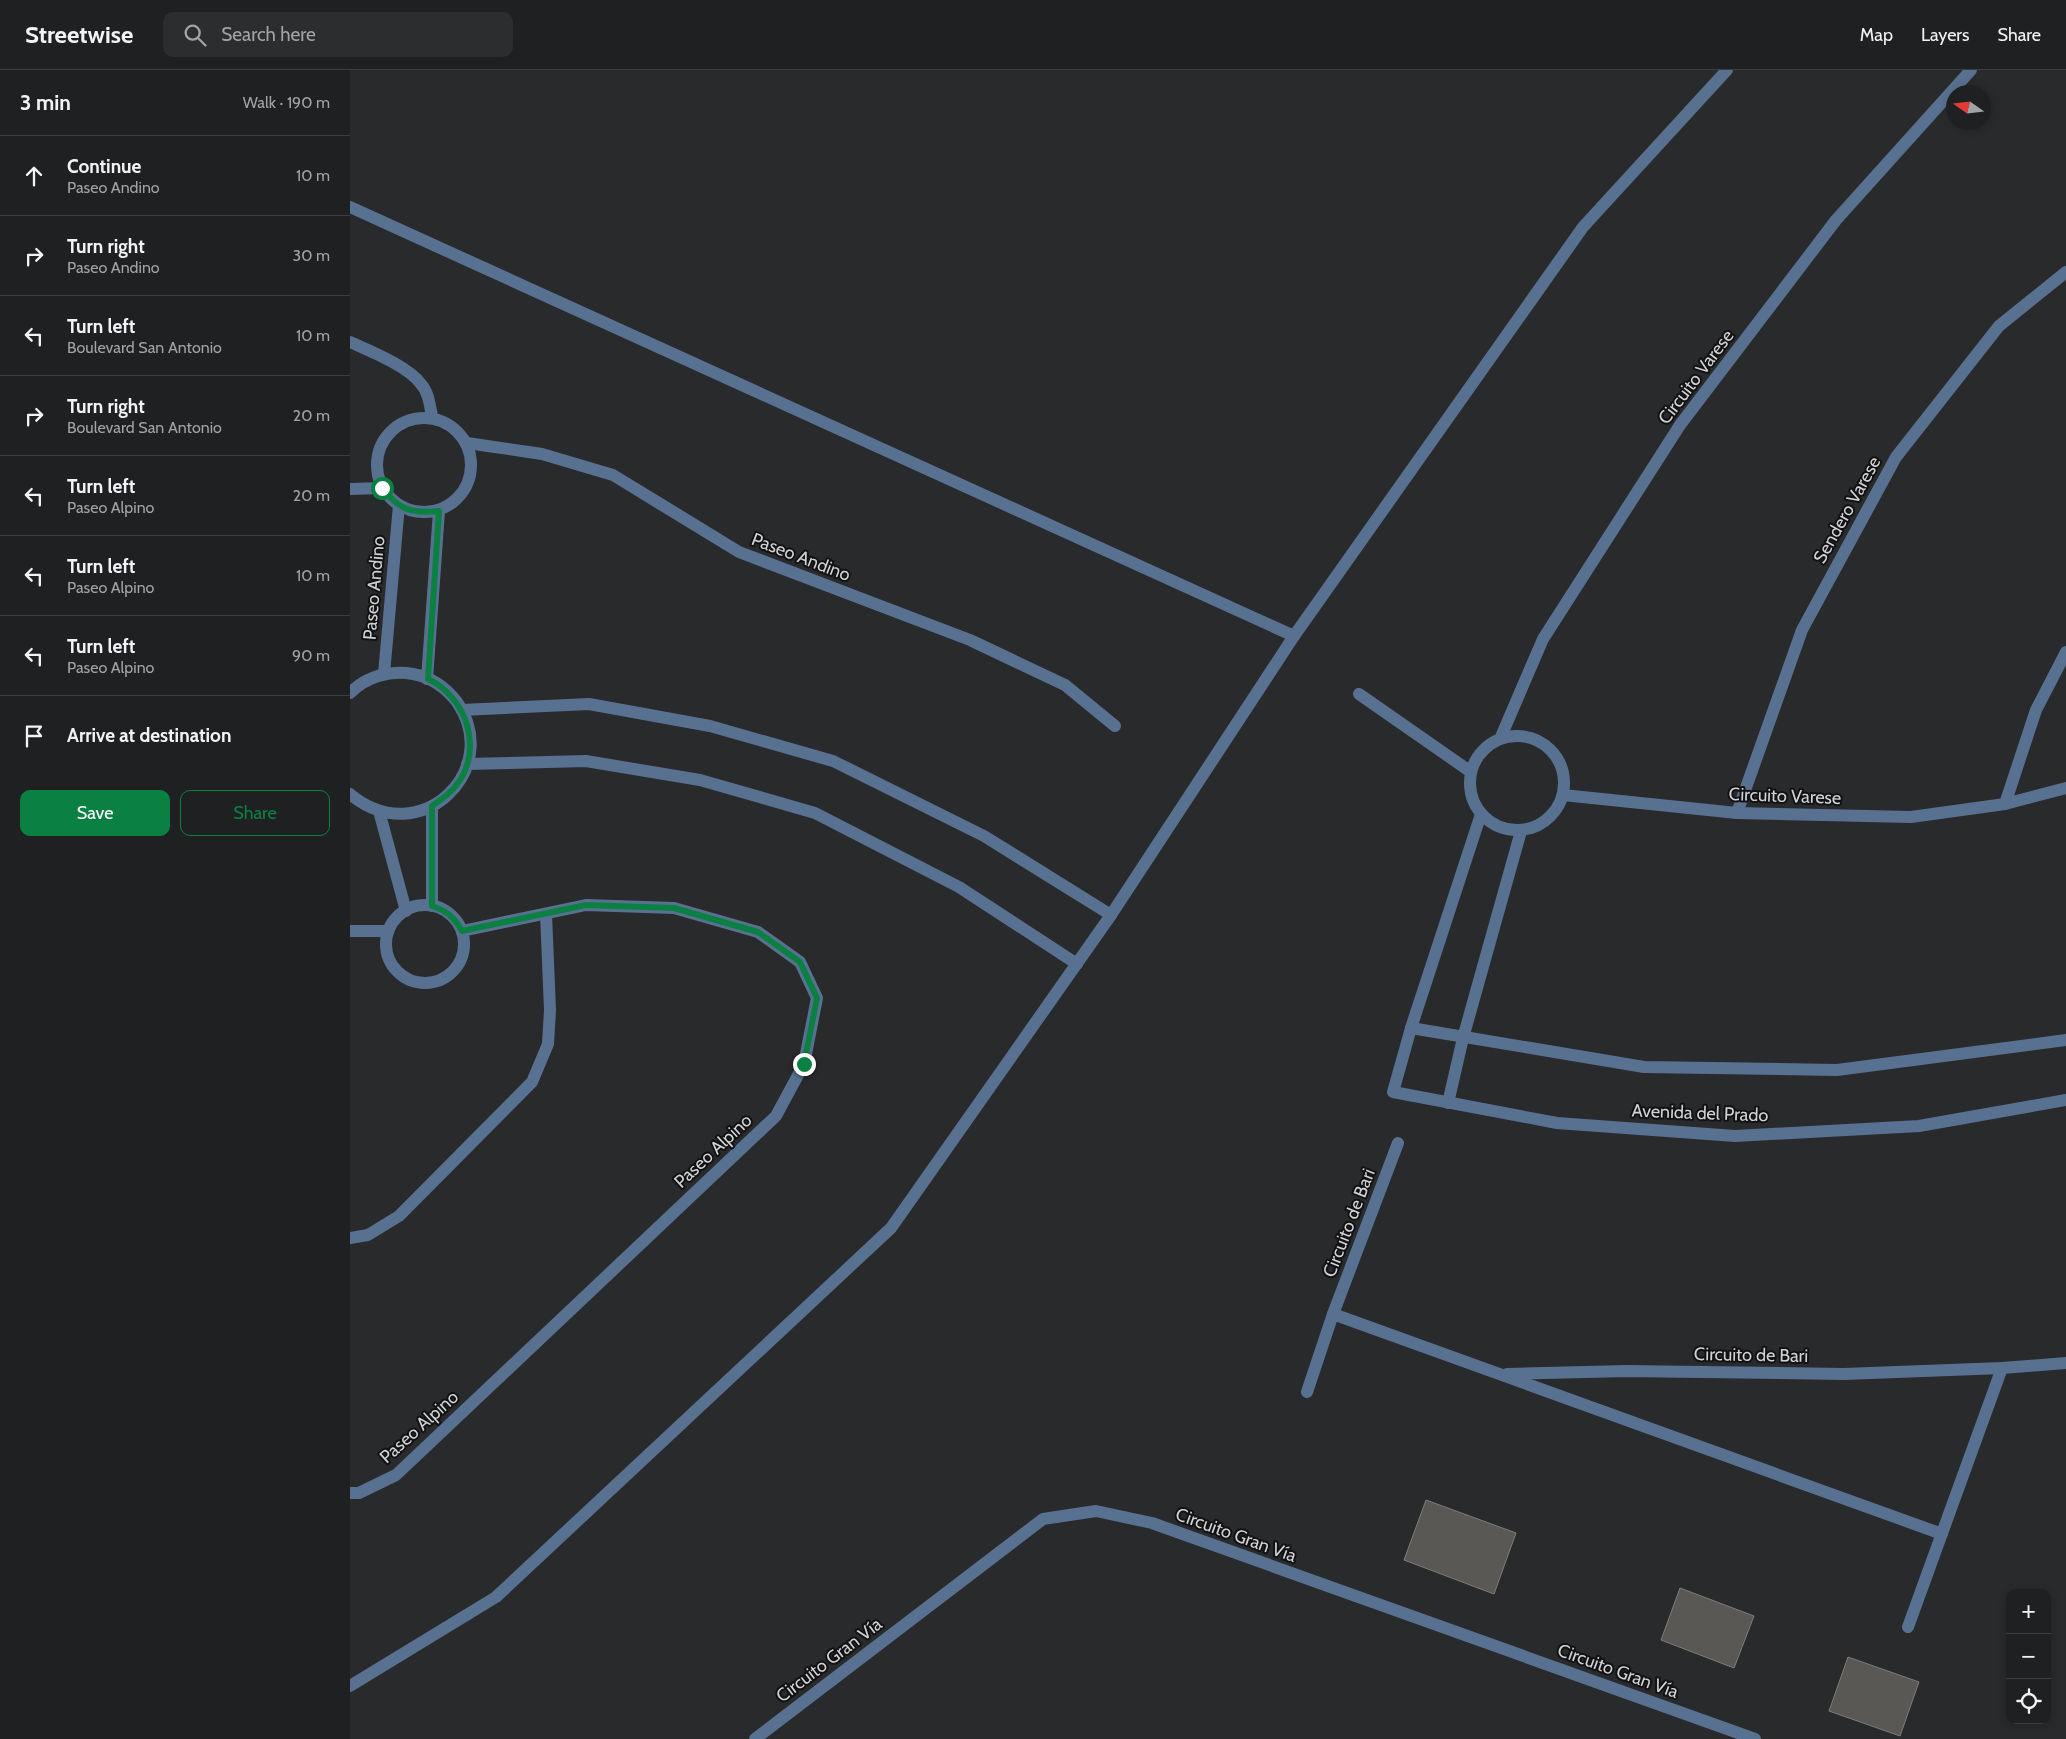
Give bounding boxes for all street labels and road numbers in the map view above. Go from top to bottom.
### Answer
street label: Circuito Varese [1653,325,1739,429]
street label: Sendero Varese [1809,453,1885,567]
street label: Paseo Andino [748,528,854,586]
street label: Paseo Andino [358,535,390,641]
street label: Circuito Varese [1728,783,1842,809]
street label: Avenida del Prado [1631,1100,1769,1126]
street label: Paseo Alpino [670,1109,757,1193]
street label: Circuito de Bari [1318,1166,1380,1280]
street label: Circuito de Bari [1694,1343,1808,1367]
street label: Paseo Alpino [375,1386,463,1468]
street label: Circuito Gran Vía [1173,1503,1300,1567]
street label: Circuito Gran Vía [772,1613,887,1707]
street label: Circuito Gran Vía [1555,1639,1682,1703]

